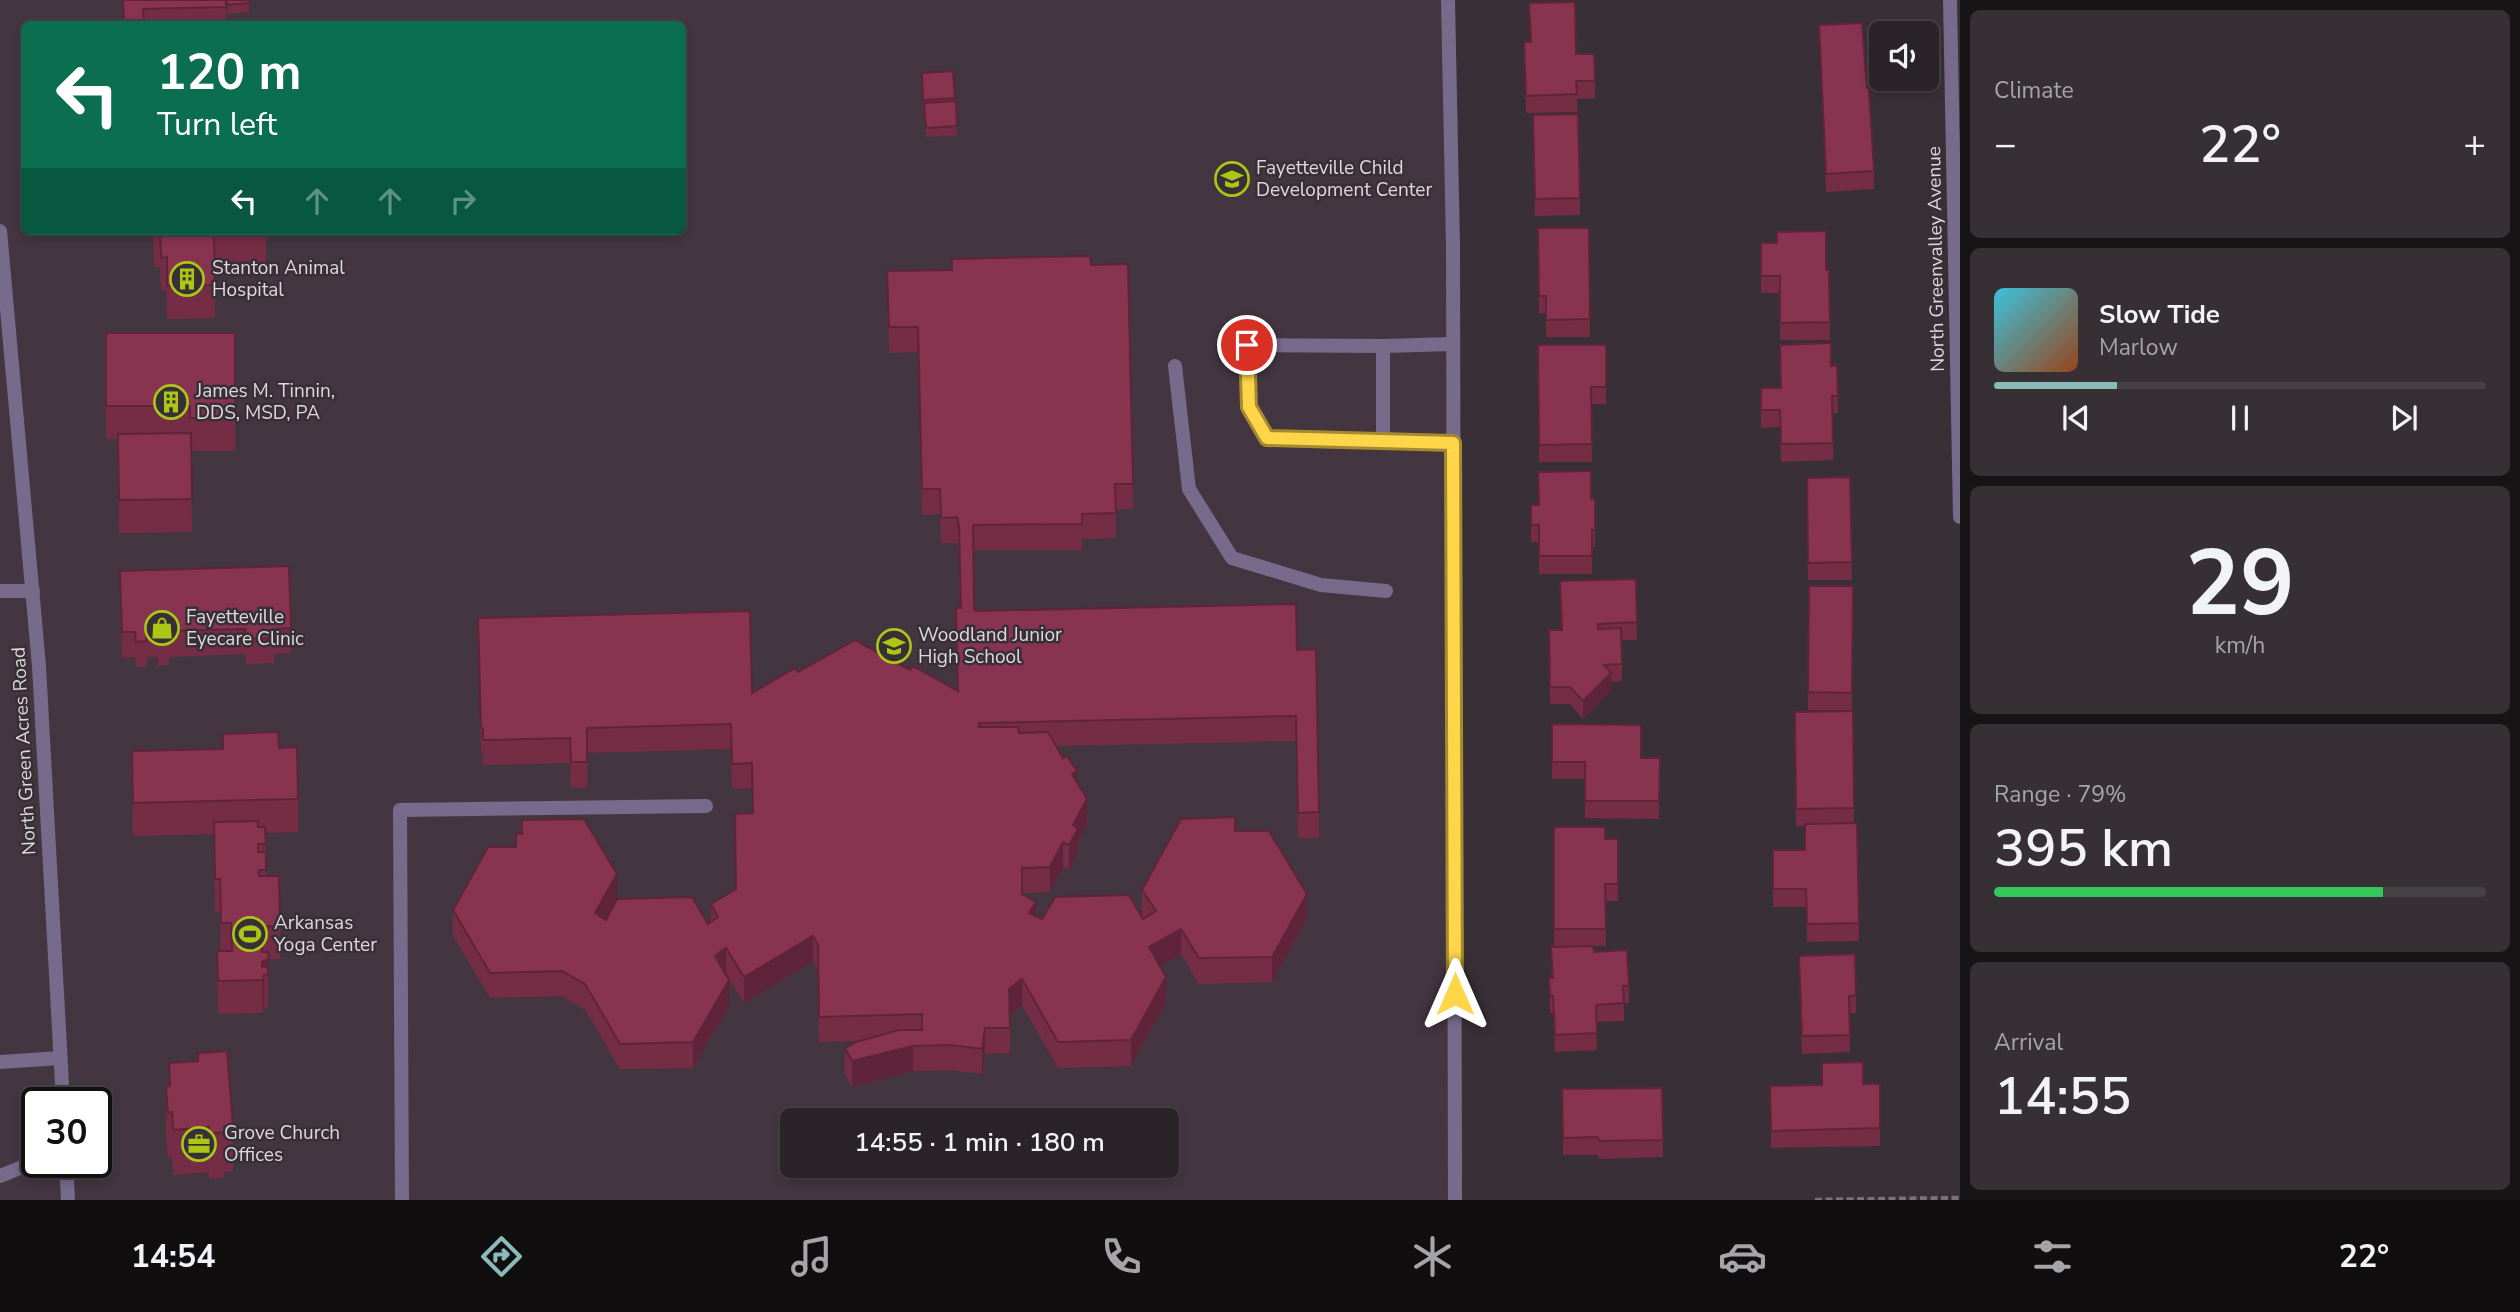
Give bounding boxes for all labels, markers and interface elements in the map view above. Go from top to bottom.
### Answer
map controls [1869,21,1939,91]
button: sound [1869,21,1939,91]
text: 120 m [157,39,301,106]
icon: left [42,49,133,140]
text: Climate [1994,75,2074,106]
text: Turn left [157,103,277,146]
text: 22° [2199,109,2281,180]
text: − [1994,119,2017,170]
text: + [2463,119,2486,170]
street label: North Greenvalley Avenue [1921,146,1951,372]
place label: Fayetteville Child Development Center [1256,155,1432,203]
school or university icon: Fayetteville Child Development Center [1213,160,1251,198]
icon: left [225,182,263,220]
icon: ahead [298,182,336,220]
icon: ahead [371,182,409,220]
icon: right [444,182,482,220]
place label: Stanton Animal Hospital [212,255,345,303]
building icon: Stanton Animal Hospital [168,260,206,298]
text: Slow Tide [2099,297,2220,332]
pin [1217,315,1277,375]
icon: arrive [1228,326,1266,364]
text: Marlow [2099,332,2178,363]
place label: James M. Tinnin, DDS, MSD, PA [195,378,335,426]
building icon: James M. Tinnin, DDS, MSD, PA [152,383,190,421]
icon: previous [2057,399,2095,437]
icon: pause [2221,399,2259,437]
icon: next [2385,399,2423,437]
text: 29 [2185,522,2295,646]
place label: Fayetteville Eyecare Clinic [186,604,304,652]
shop icon: Fayetteville Eyecare Clinic [143,609,181,647]
place label: Woodland Junior High School [918,622,1062,670]
school or university icon: Woodland Junior High School [875,627,913,665]
text: km/h [2215,630,2265,661]
street label: North Green Acres Road [6,646,42,856]
text: Range · 79% [1994,779,2126,810]
text: 395 km [1994,813,2173,884]
place label: Arkansas Yoga Center [273,910,377,958]
sports icon: Arkansas Yoga Center [231,915,269,953]
position arrow [1418,957,1492,1031]
text: Arrival [1994,1027,2063,1058]
text: 14:55 [1994,1061,2131,1132]
speed limit sign: 30 [21,1087,112,1178]
place label: Grove Church Offices [224,1120,340,1168]
office icon: Grove Church Offices [180,1125,218,1163]
text: 14:55 · 1 min · 180 m [854,1125,1105,1160]
icon: directions [477,1232,526,1281]
icon: music [787,1232,836,1281]
icon: phone [1097,1232,1146,1281]
icon: climate [1408,1232,1457,1281]
icon: car [1718,1232,1767,1281]
icon: filters [2028,1232,2077,1281]
text: 14:54 [131,1235,215,1278]
text: 22° [2339,1235,2389,1278]

